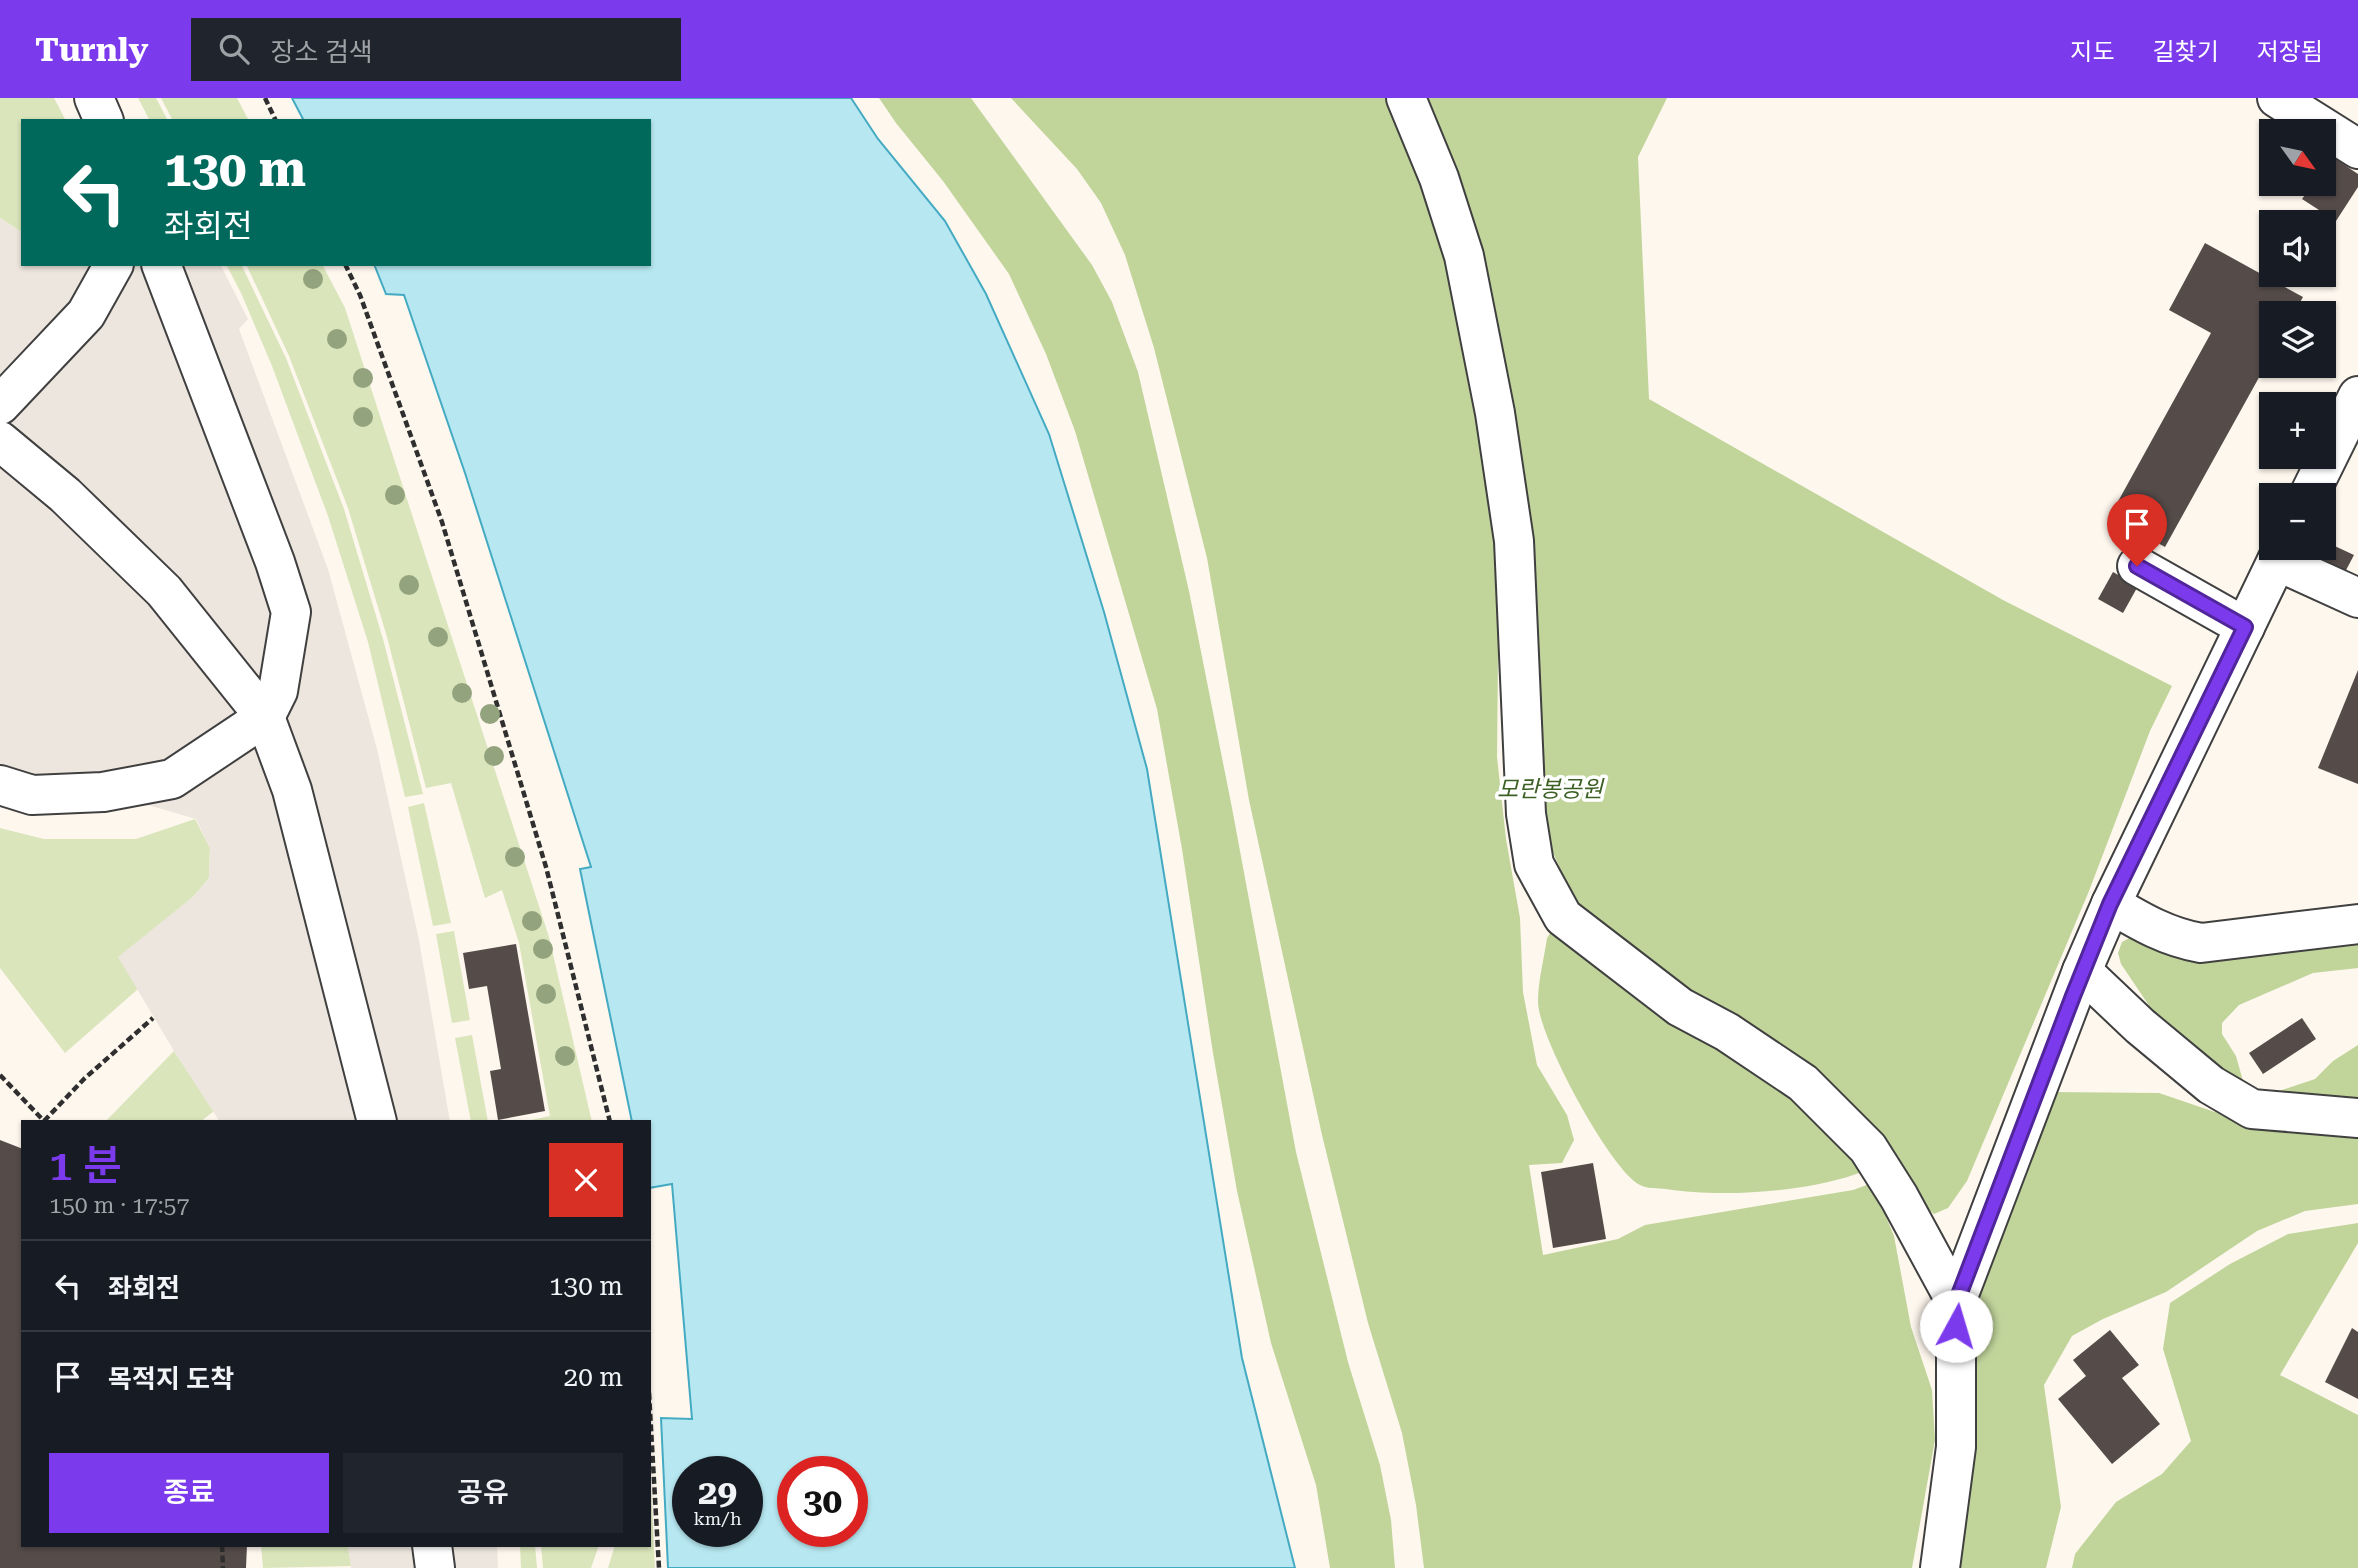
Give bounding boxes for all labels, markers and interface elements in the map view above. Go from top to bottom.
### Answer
search box [191,18,681,81]
text: Turnly [35,30,149,69]
icon: search [215,30,253,68]
text: 장소 검색 [271,37,373,67]
text: 지도 [2070,38,2115,66]
text: 길찾기 [2153,38,2219,66]
text: 저장됨 [2257,38,2323,66]
north arrow [2259,119,2336,196]
map controls [2259,119,2336,560]
text: 130 m [164,141,306,198]
icon: left [49,147,140,238]
text: 좌회전 [164,207,252,245]
button: sound [2259,210,2336,287]
button: layers [2259,301,2336,378]
button: + [2259,392,2336,469]
button: − [2259,483,2336,560]
pin [2107,494,2167,566]
icon: arrive [2118,505,2156,543]
park label: 모란봉공원 [1497,776,1605,803]
text: 1 분 [49,1141,122,1190]
button: close [549,1143,623,1217]
text: 150 m · 17:57 [49,1192,189,1219]
icon: left [49,1267,87,1305]
text: 130 m [549,1271,623,1301]
text: 좌회전 [108,1273,180,1303]
position arrow [1919,1289,1993,1363]
icon: arrive [49,1358,87,1396]
text: 20 m [564,1362,623,1392]
text: 목적지 도착 [108,1364,234,1394]
button: 종료 [49,1453,329,1533]
button: 공유 [343,1453,623,1533]
speed limit sign: 30 [777,1456,868,1547]
text: 29 [698,1472,737,1513]
text: km/h [693,1508,742,1529]

